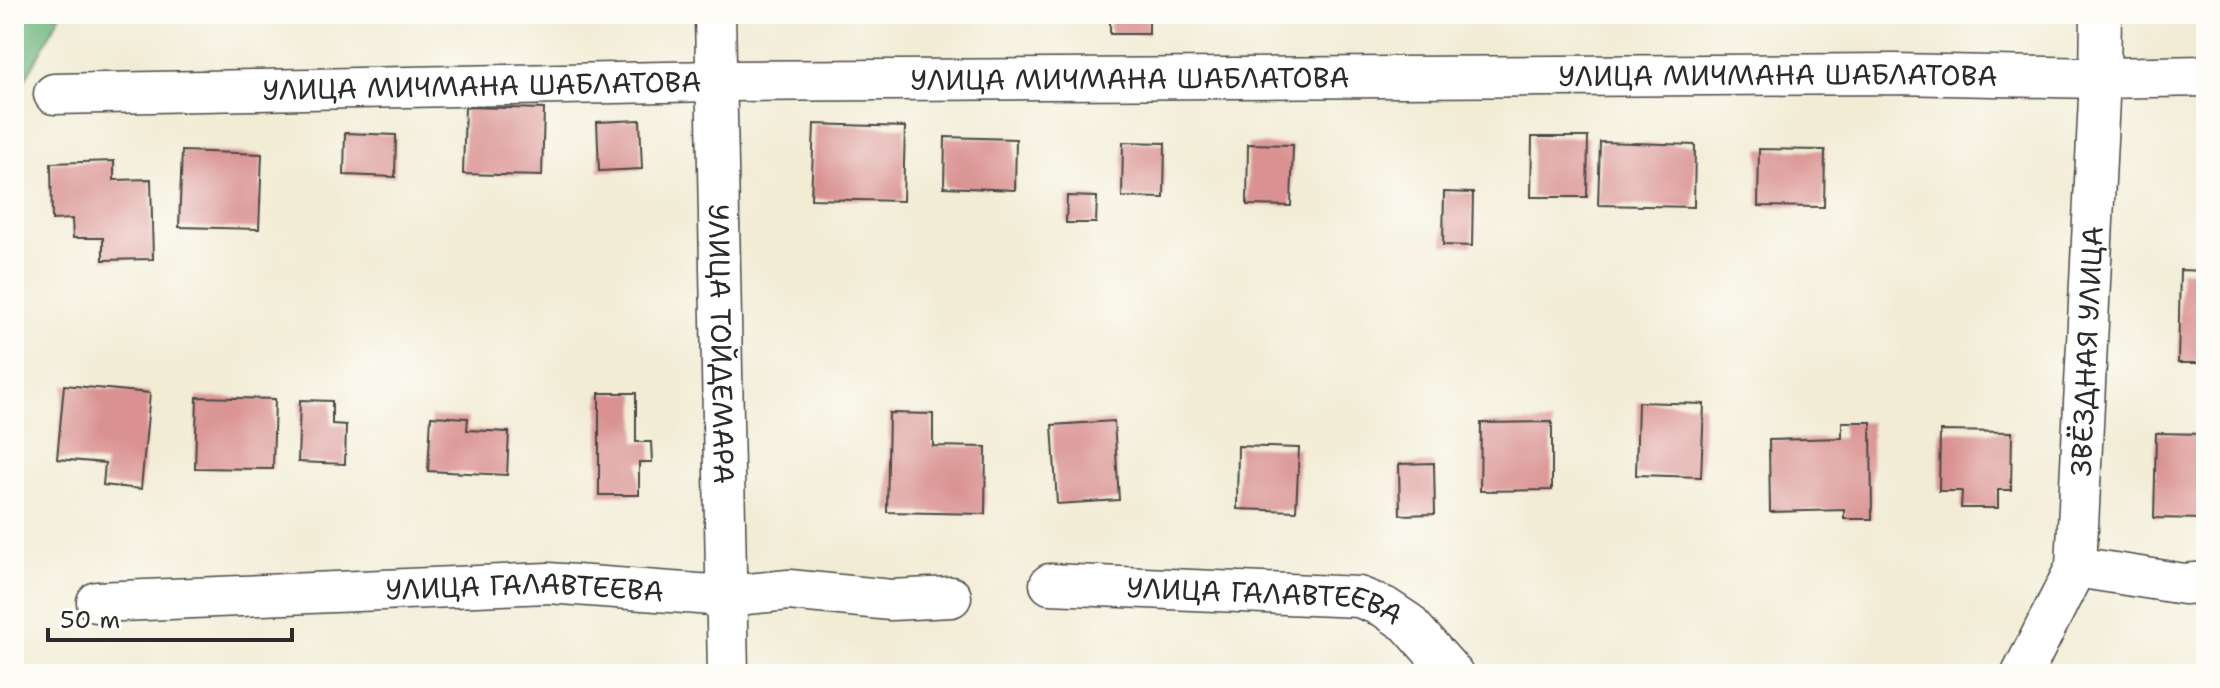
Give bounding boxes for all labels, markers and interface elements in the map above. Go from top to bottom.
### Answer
street label: УЛИЦА МИЧМАНА ШАБЛАТОВА [1558,55,1998,95]
street label: УЛИЦА МИЧМАНА ШАБЛАТОВА [910,58,1350,99]
street label: УЛИЦА МИЧМАНА ШАБЛАТОВА [262,62,702,109]
street label: УЛИЦА ТОЙДЕМАРА [700,203,743,484]
street label: ЗВЁЗДНАЯ УЛИЦА [2061,225,2112,477]
street label: УЛИЦА ГАЛАВТЕЕВА [384,563,665,610]
street label: УЛИЦА ГАЛАВТЕЕВА [1126,568,1411,633]
scale bar [48,592,292,642]
text: 50 m [60,604,120,636]

